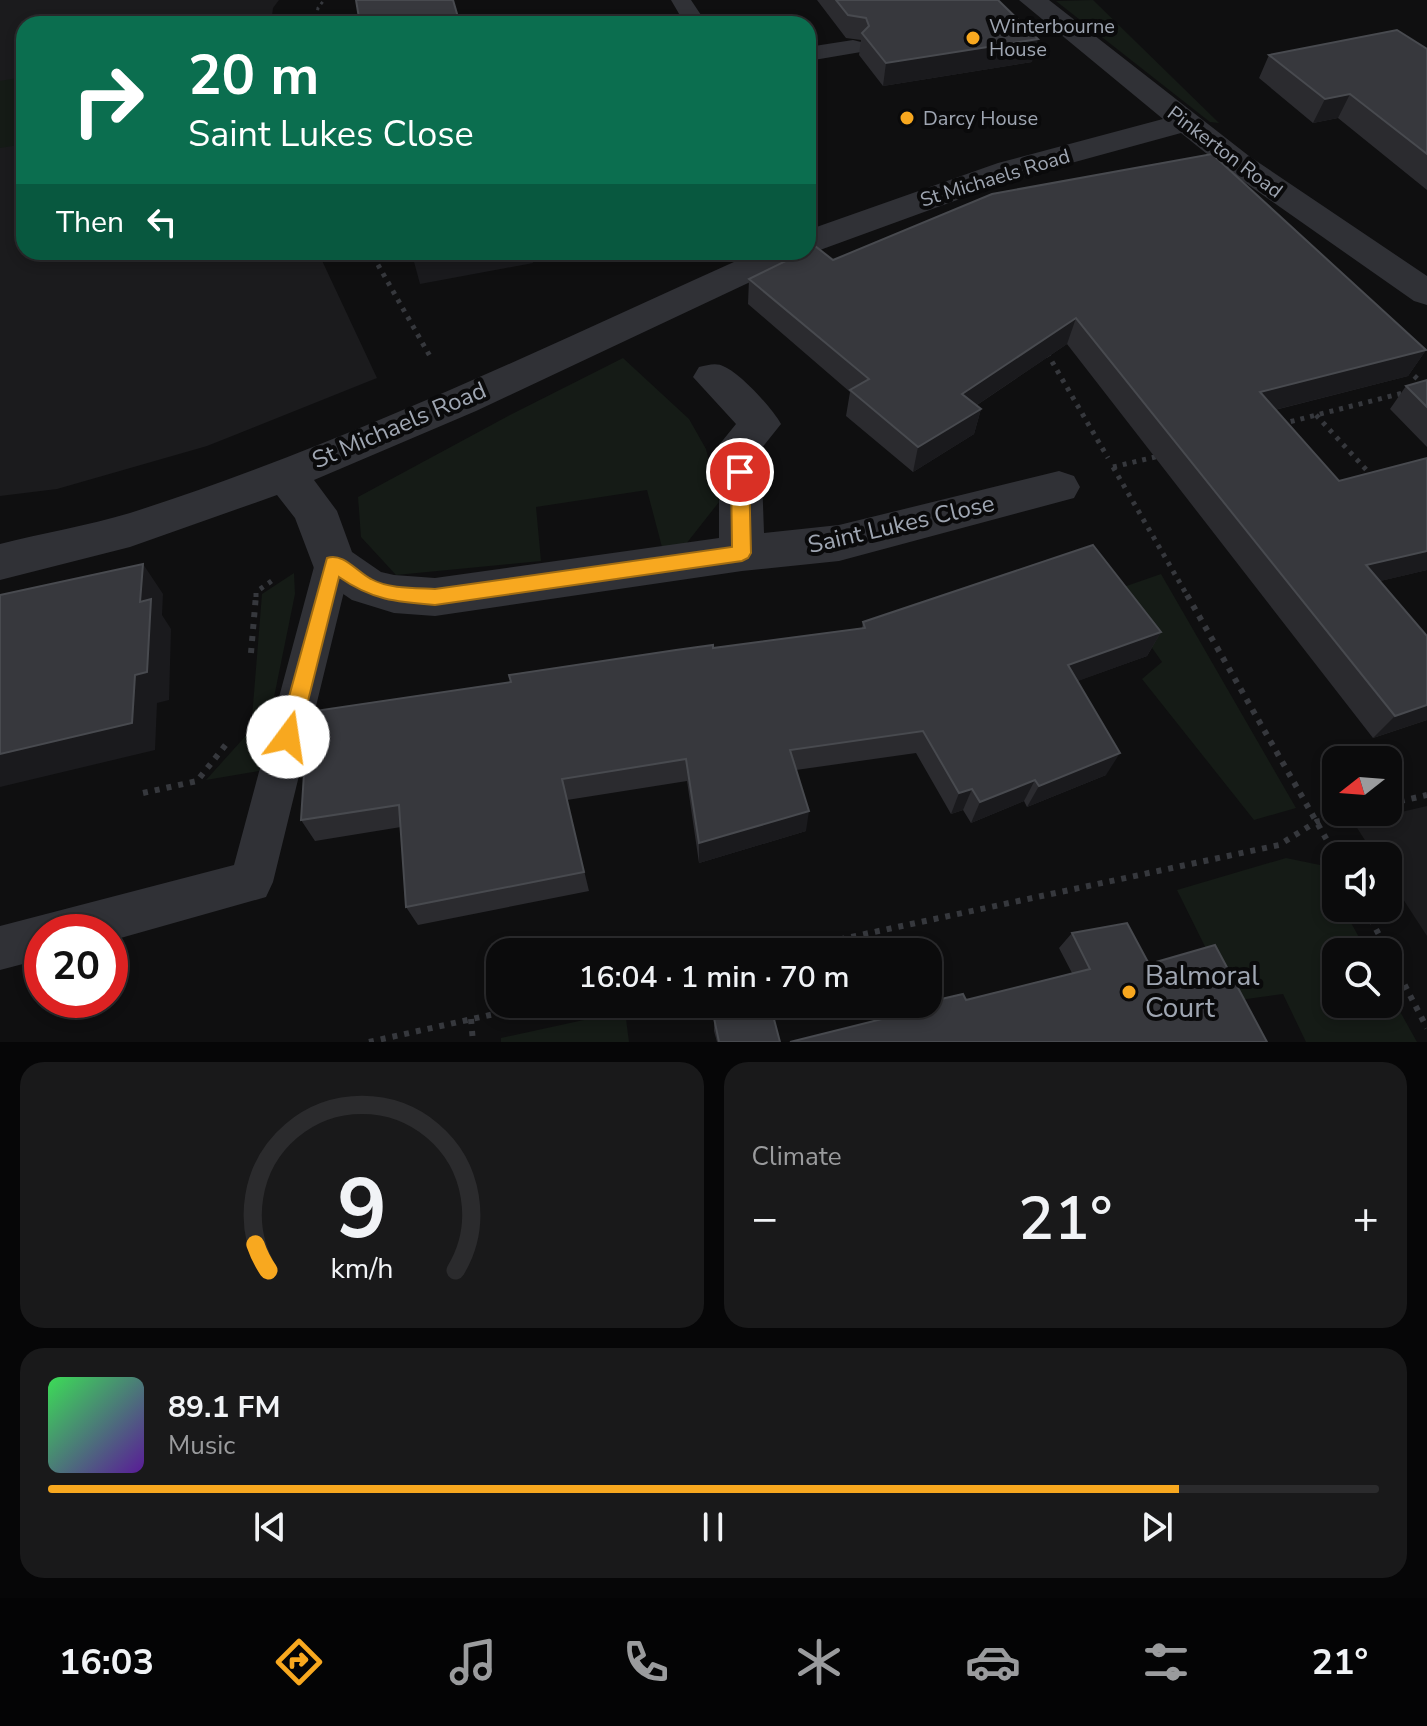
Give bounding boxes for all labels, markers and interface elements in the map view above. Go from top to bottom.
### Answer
place label: Winterbourne House [989,13,1115,63]
marker: Winterbourne House [964,29,982,47]
text: 20 m [188,37,319,114]
icon: right [56,48,160,152]
street label: Pinkerton Road [1162,100,1288,204]
place label: Darcy House [923,105,1038,132]
marker: Darcy House [898,109,916,127]
text: Saint Lukes Close [188,110,474,159]
street label: St Michaels Road [917,142,1073,214]
icon: left [140,200,184,244]
text: Then [56,202,124,243]
street label: St Michaels Road [307,374,491,476]
pin [706,438,774,506]
icon: arrive [718,450,762,494]
street label: Saint Lukes Close [805,487,997,561]
position arrow [246,695,330,779]
north arrow [1322,746,1402,826]
map controls [1322,746,1402,1018]
button: sound [1322,842,1402,922]
speed limit sign: 20 [24,914,128,1018]
button: search [1322,938,1402,1018]
text: 16:04 · 1 min · 70 m [578,957,850,998]
place label: Balmoral Court [1145,957,1260,1027]
marker: Balmoral Court [1120,983,1138,1001]
text: Climate [752,1139,842,1174]
text: 9 [337,1153,387,1266]
text: 21° [1018,1178,1113,1260]
text: − [752,1189,778,1249]
text: + [1353,1189,1379,1249]
text: km/h [330,1249,393,1288]
text: 89.1 FM [168,1387,280,1428]
text: Music [168,1428,235,1463]
icon: previous [248,1505,292,1549]
icon: pause [691,1505,735,1549]
icon: next [1135,1505,1179,1549]
icon: directions [271,1634,327,1690]
icon: music [445,1634,501,1690]
icon: phone [618,1634,674,1690]
icon: climate [791,1634,847,1690]
icon: car [965,1634,1021,1690]
icon: filters [1138,1634,1194,1690]
text: 16:03 [59,1638,154,1687]
text: 21° [1311,1638,1368,1687]

